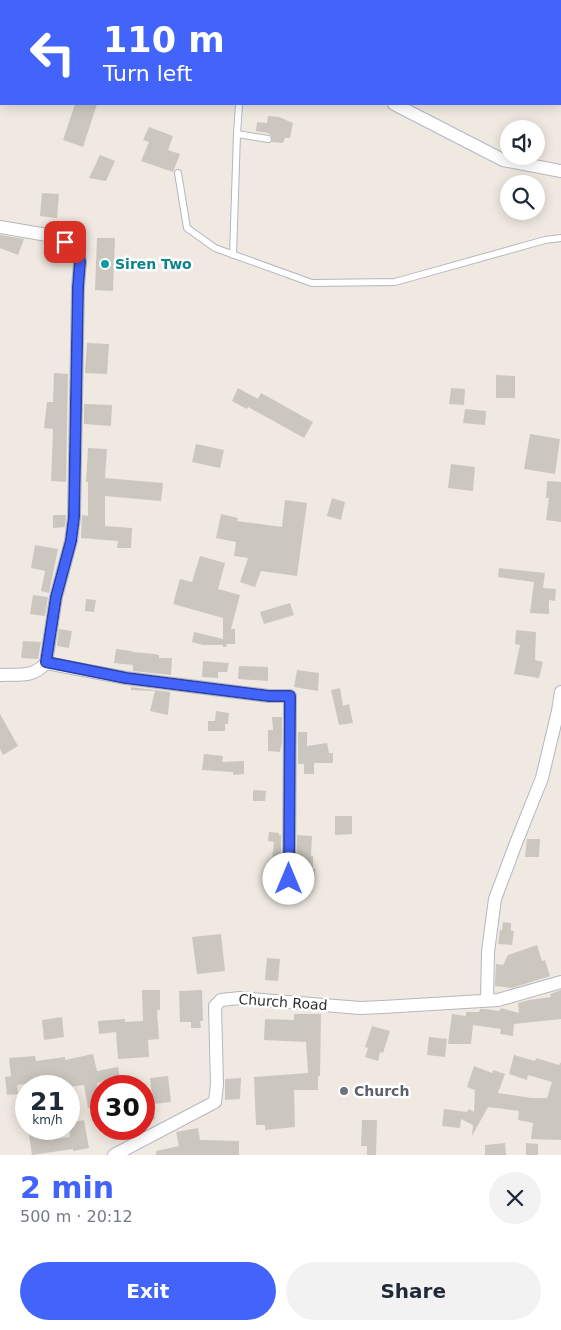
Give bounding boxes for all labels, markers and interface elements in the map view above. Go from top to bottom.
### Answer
icon: left [20,20,85,85]
text: 110 m [103,20,225,60]
text: Turn left [103,61,192,86]
map controls [500,120,545,220]
button: sound [500,120,545,165]
button: search [500,175,545,220]
pin [44,221,86,263]
icon: arrive [51,228,79,256]
place label: Siren Two [115,256,192,272]
marker: Siren Two [99,258,111,270]
position arrow [262,852,314,904]
street label: Church Road [238,991,328,1013]
speed limit sign: 30 [90,1075,155,1140]
place label: Church [354,1083,409,1099]
marker: Church [338,1085,350,1097]
text: 21 [30,1087,65,1116]
text: km/h [32,1113,63,1127]
text: 2 min [20,1170,114,1205]
button: close [489,1172,541,1224]
text: 500 m · 20:12 [20,1207,133,1226]
button: Exit [20,1262,276,1320]
button: Share [286,1262,541,1320]

